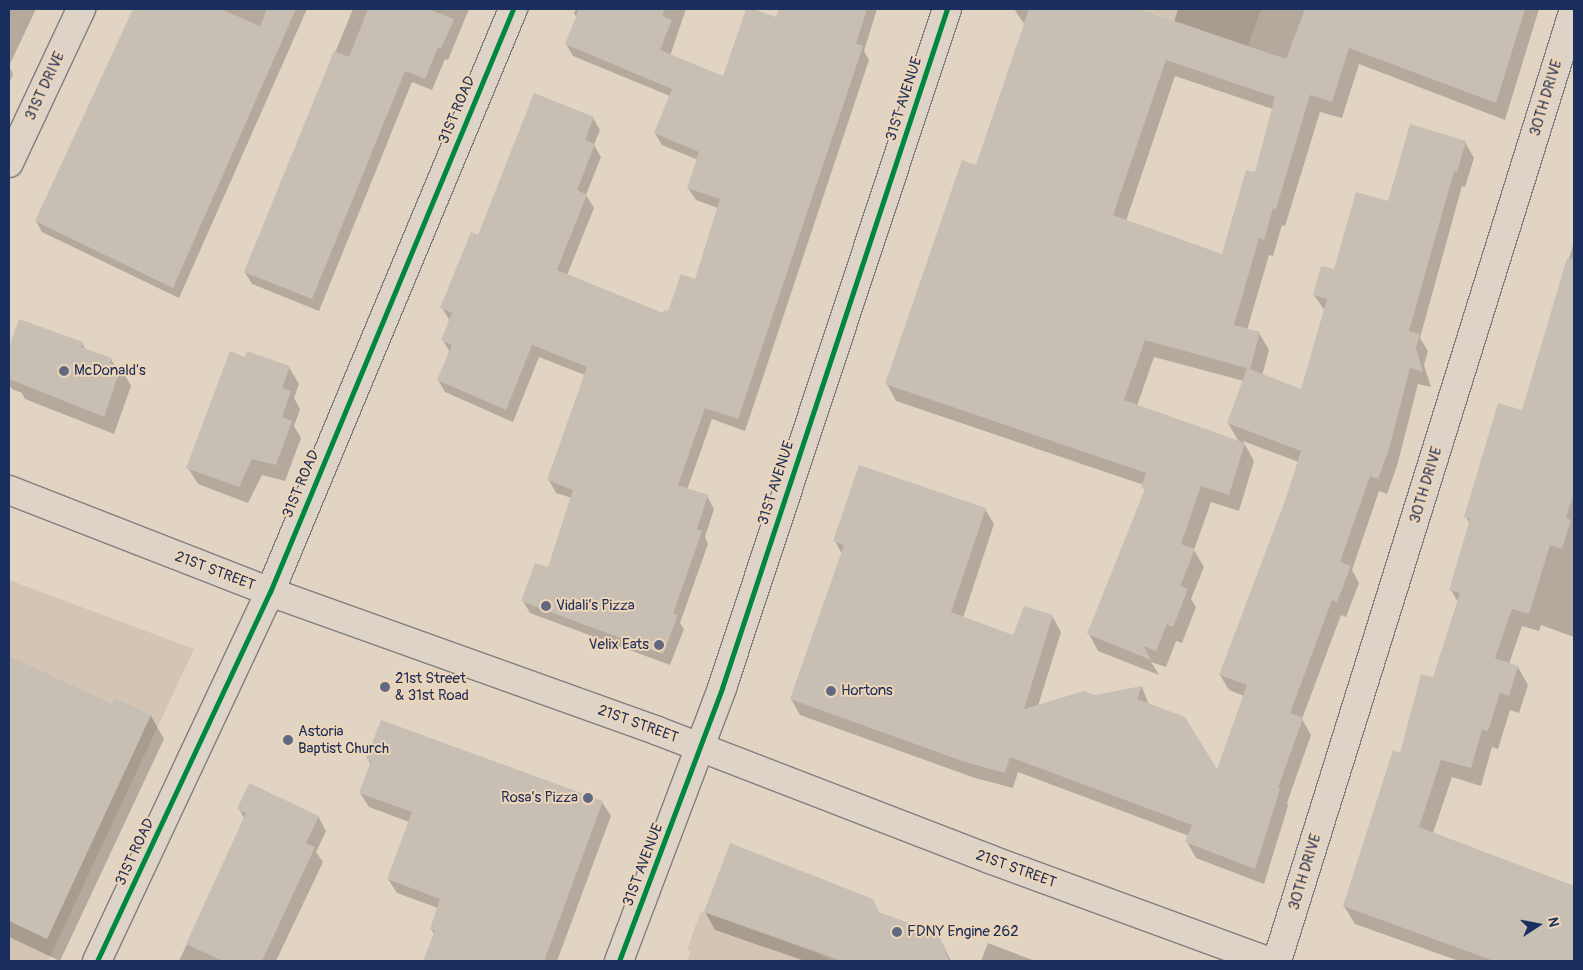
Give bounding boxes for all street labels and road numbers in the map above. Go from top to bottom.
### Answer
street label: 31ST DRIVE [21,49,69,123]
street label: 31ST AVENUE [882,55,926,143]
street label: 30TH DRIVE [1526,58,1566,138]
street label: 31ST ROAD [435,73,479,147]
street label: 31ST AVENUE [754,439,798,527]
street label: 30TH DRIVE [1406,445,1446,525]
street label: 31ST ROAD [279,447,323,521]
street label: 21ST STREET [172,548,258,594]
street label: 21ST STREET [595,701,681,747]
street label: 31ST ROAD [112,816,158,888]
street label: 31ST AVENUE [619,821,667,909]
street label: 30TH DRIVE [1285,832,1325,912]
street label: 21ST STREET [973,846,1059,892]

